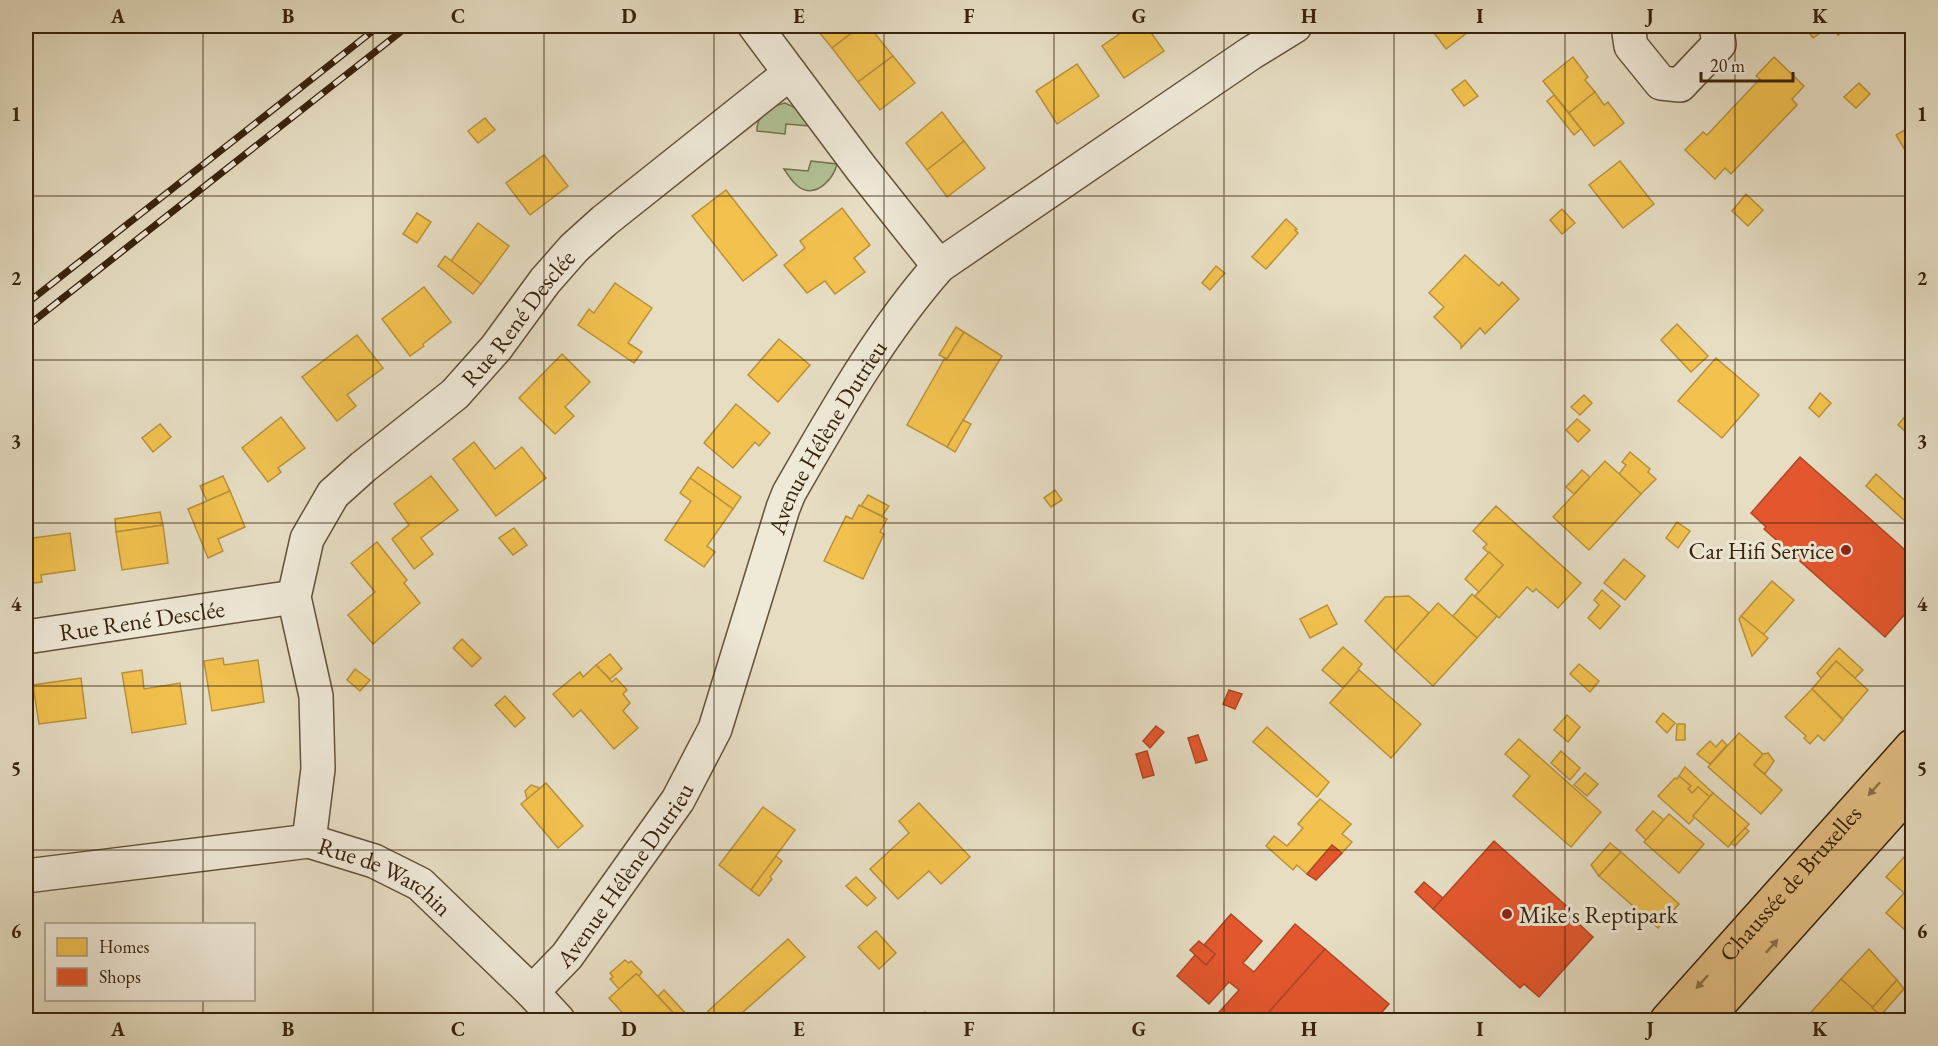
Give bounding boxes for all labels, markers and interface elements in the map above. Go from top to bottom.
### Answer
text: A [110,3,126,29]
text: B [282,3,294,29]
text: C [451,3,465,29]
text: D [621,3,637,29]
text: E [793,3,805,29]
text: F [964,3,975,29]
text: G [1132,3,1146,29]
text: H [1301,3,1317,29]
text: I [1476,3,1484,29]
text: J [1644,3,1654,29]
text: K [1812,3,1828,29]
scale bar [1701,45,1792,83]
text: 20 m [1710,54,1745,77]
text: 1 [11,101,21,127]
text: 1 [1917,101,1927,127]
street label: Rue René Desclée [454,243,581,393]
text: 2 [11,265,22,291]
text: 2 [1917,265,1928,291]
street label: Avenue Hélène Dutrieu [760,333,893,539]
text: 3 [11,428,21,454]
text: 3 [1917,428,1927,454]
place label: Car Hifi Service [1688,535,1834,566]
marker: Car Hifi Service [1839,543,1853,557]
text: 4 [11,591,22,617]
text: 4 [1917,591,1928,617]
street label: Rue René Desclée [57,592,226,647]
text: 5 [11,755,21,781]
text: 5 [1917,755,1927,781]
street label: Avenue Hélène Dutrieu [548,777,700,974]
one-way arrow [1867,782,1881,797]
street label: Chaussée de Bruxelles [1712,798,1868,967]
street label: Rue de Warchin [315,829,459,923]
place label: Mike's Reptipark [1519,899,1678,930]
marker: Mike's Reptipark [1500,907,1514,921]
text: 6 [11,918,22,944]
text: 6 [1917,918,1928,944]
legend [45,923,255,1001]
text: Homes [99,935,150,958]
one-way arrow [1765,938,1779,953]
text: Shops [99,965,141,988]
one-way arrow [1696,974,1709,989]
text: A [110,1016,126,1042]
text: B [282,1016,294,1042]
text: C [451,1016,465,1042]
text: D [621,1016,637,1042]
text: E [793,1016,805,1042]
text: F [964,1016,975,1042]
text: G [1132,1016,1146,1042]
text: H [1301,1016,1317,1042]
text: I [1476,1016,1484,1042]
text: J [1644,1016,1654,1042]
text: K [1812,1016,1828,1042]

